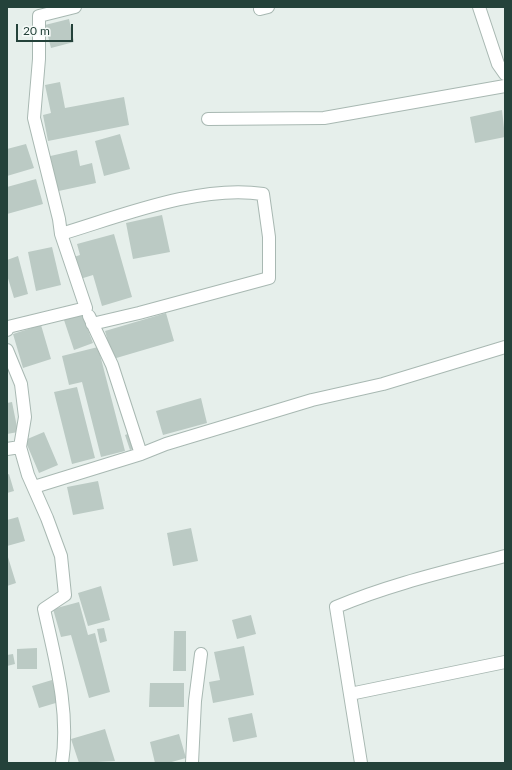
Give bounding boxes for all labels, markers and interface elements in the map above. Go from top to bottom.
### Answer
scale bar [18,16,75,42]
text: 20 m [23,23,50,38]

